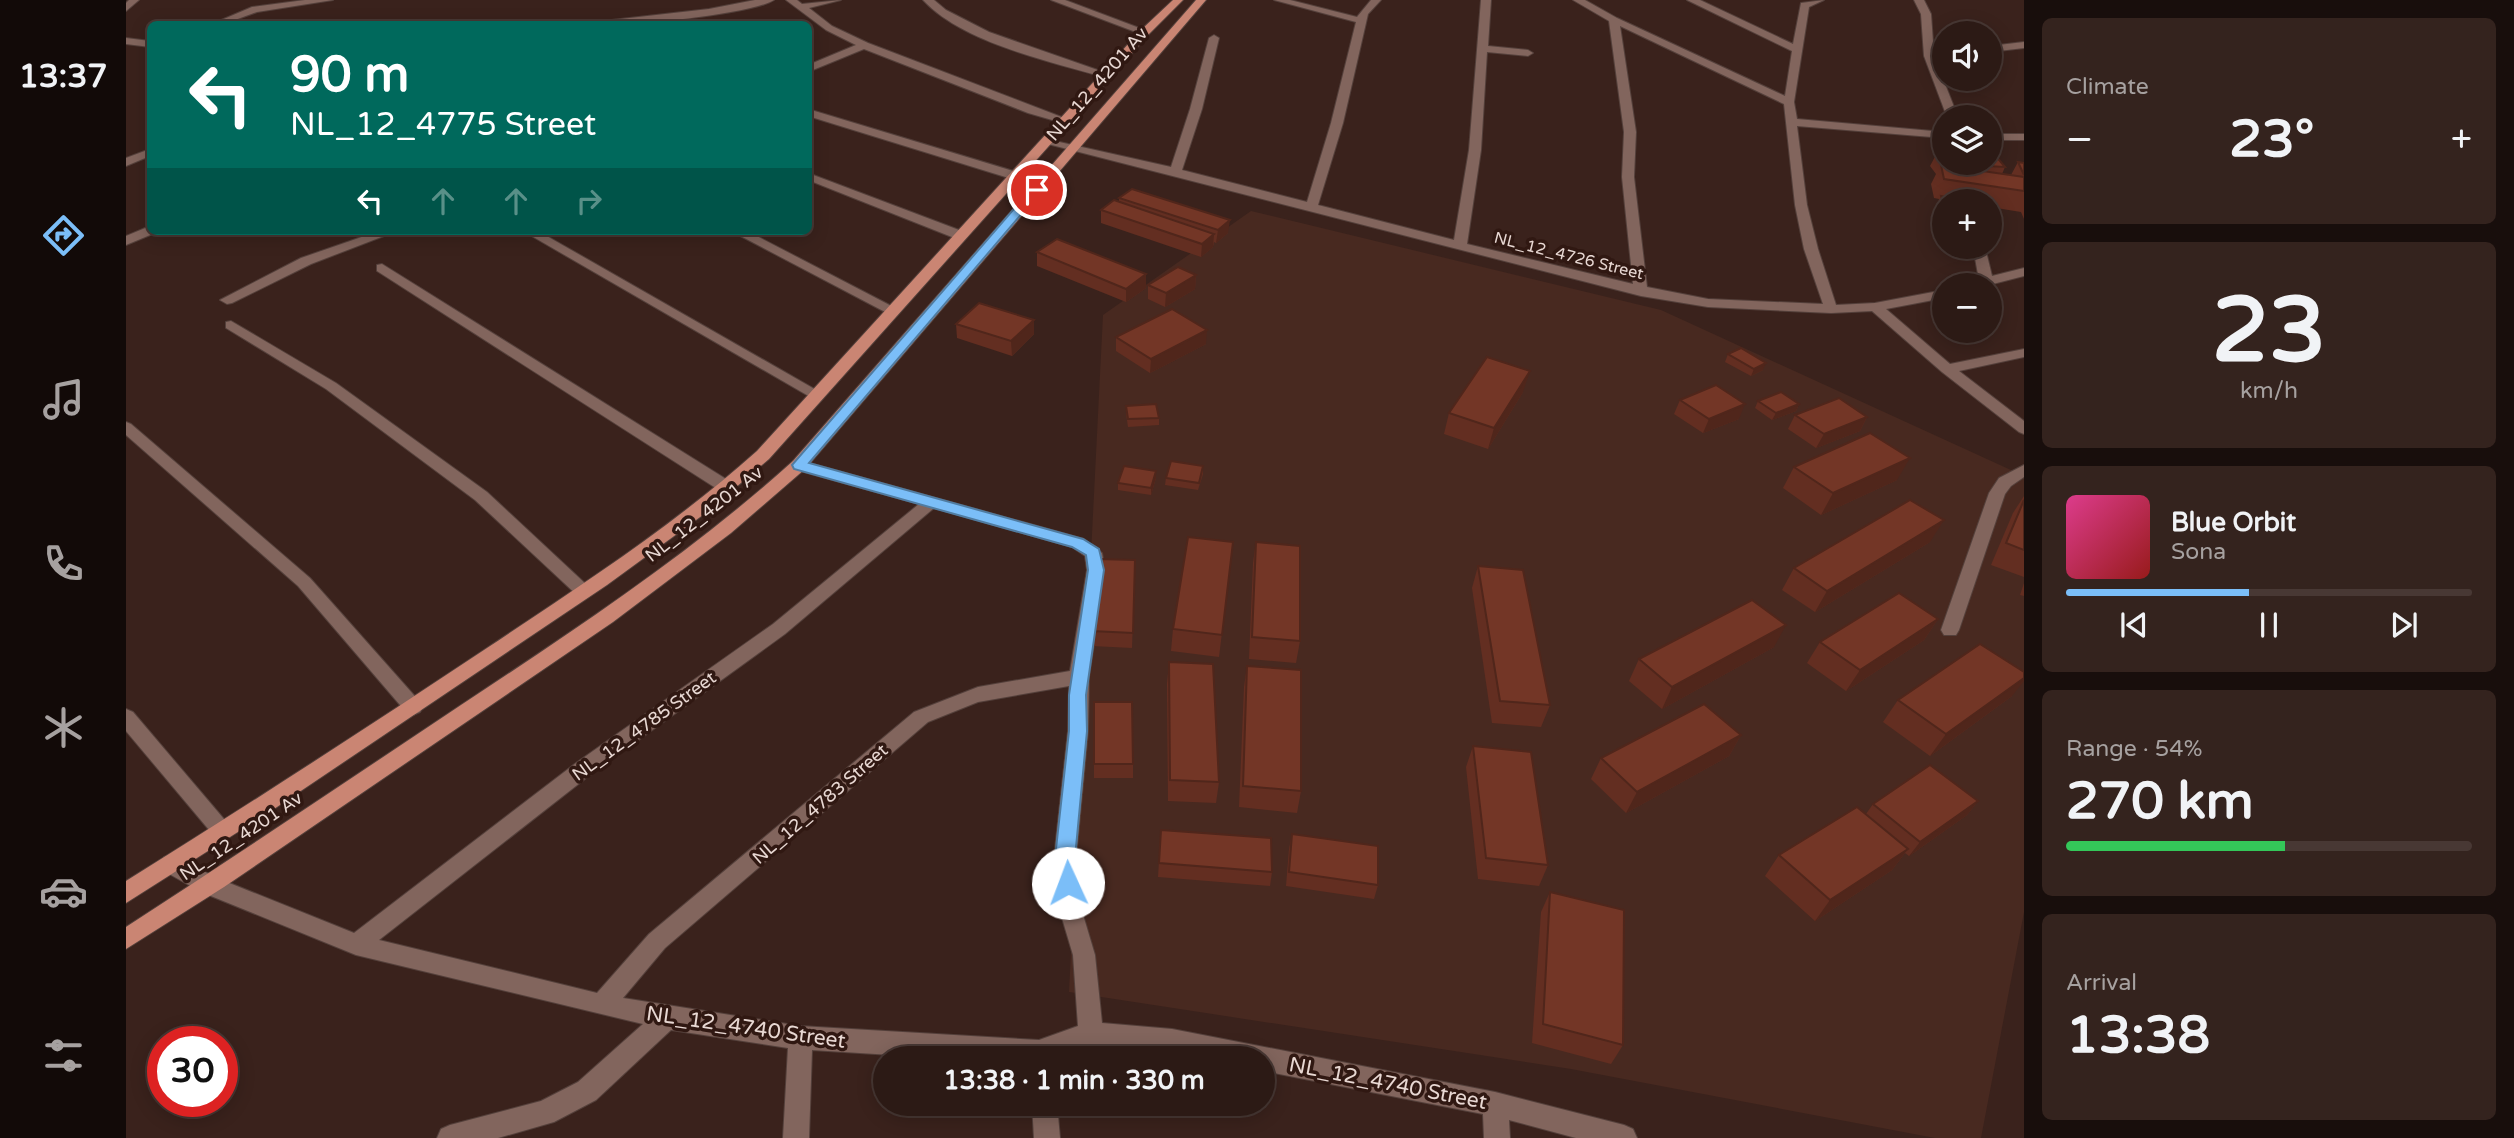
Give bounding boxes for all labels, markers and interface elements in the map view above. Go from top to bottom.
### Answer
map controls [1932,21,2002,343]
button: sound [1932,21,2002,91]
street label: NL_12_4201 Av [1042,22,1153,145]
text: 90 m [290,46,409,105]
icon: left [175,49,266,140]
text: 13:37 [19,58,107,96]
text: Climate [2066,73,2149,101]
button: layers [1932,105,2002,175]
text: NL_12_4775 Street [290,106,596,144]
text: 23° [2229,108,2314,171]
text: − [2066,117,2093,163]
text: + [2451,117,2472,163]
pin [1007,160,1067,220]
icon: arrive [1018,171,1056,209]
icon: left [351,182,389,220]
icon: ahead [424,182,462,220]
icon: ahead [497,182,535,220]
icon: right [570,182,608,220]
button: + [1932,189,2002,259]
icon: directions [39,211,88,260]
street label: NL_12_4726 Street [1492,228,1645,284]
button: − [1932,273,2002,343]
text: 23 [2212,276,2326,386]
icon: music [39,375,88,424]
text: km/h [2240,377,2298,405]
street label: NL_12_4201 Av [641,461,768,567]
text: Blue Orbit [2171,507,2296,538]
text: Sona [2171,538,2226,566]
icon: phone [39,539,88,588]
icon: previous [2115,606,2153,644]
icon: pause [2250,606,2288,644]
icon: next [2385,606,2423,644]
street label: NL_12_4785 Street [568,666,720,786]
icon: climate [39,703,88,752]
text: Range · 54% [2066,735,2202,763]
street label: NL_12_4783 Street [748,739,892,869]
text: 270 km [2066,770,2254,833]
street label: NL_12_4201 Av [176,787,307,885]
position arrow [1031,846,1105,920]
icon: car [39,867,88,916]
text: Arrival [2066,969,2137,997]
street label: NL_12_4740 Street [645,1001,847,1054]
text: 13:38 [2066,1004,2210,1067]
speed limit sign: 30 [147,1026,238,1117]
icon: filters [39,1031,88,1080]
street label: NL_12_4740 Street [1287,1052,1489,1115]
text: 13:38 · 1 min · 330 m [943,1065,1205,1096]

